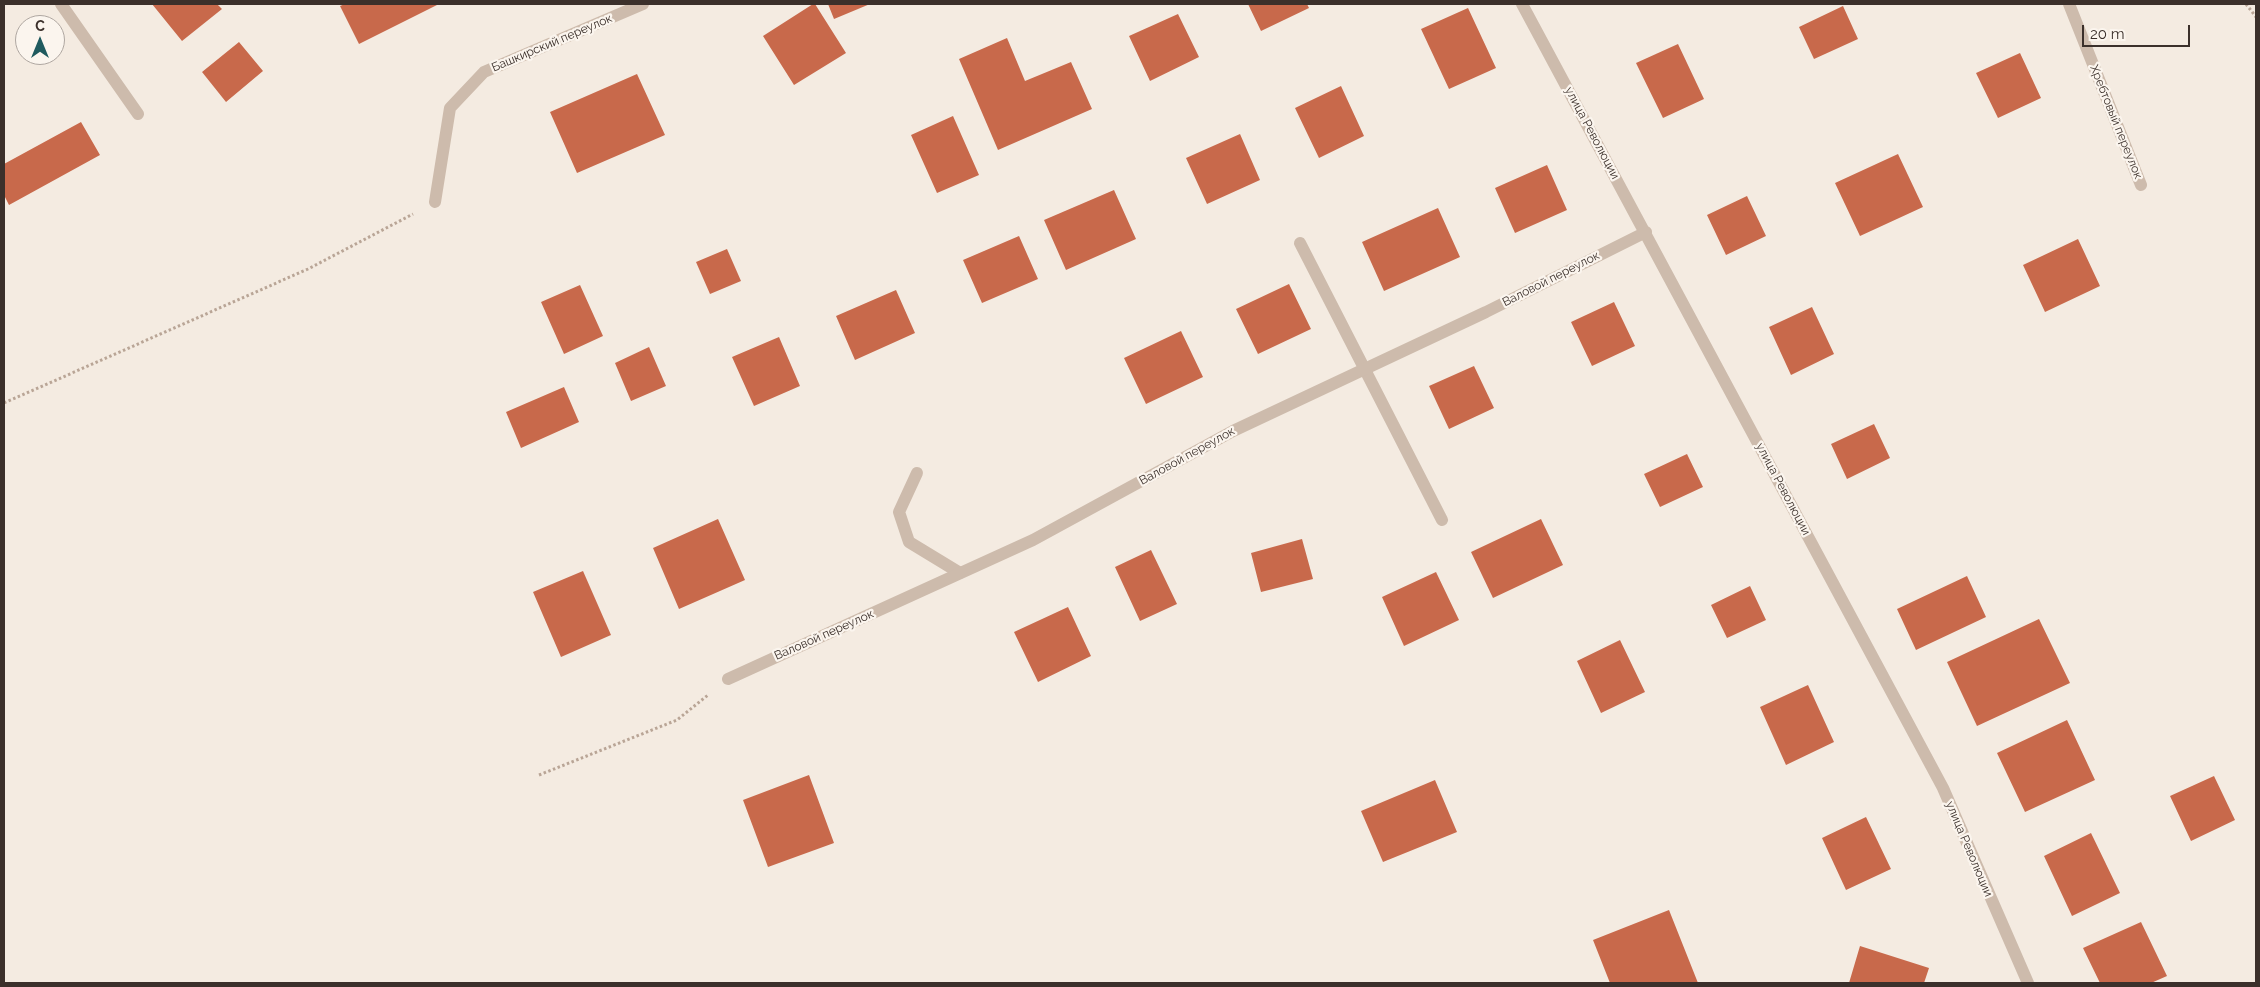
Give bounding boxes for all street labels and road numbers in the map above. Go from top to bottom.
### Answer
street label: Башкирский переулок [489,11,615,75]
street label: Хребтовый переулок [2087,63,2145,181]
street label: улица Революции [1562,84,1622,182]
street label: Валовой переулок [1500,248,1602,310]
street label: Валовой переулок [1137,424,1237,488]
street label: улица Революции [1753,440,1813,538]
street label: Валовой переулок [772,607,876,663]
street label: улица Революции [1942,799,1996,899]

